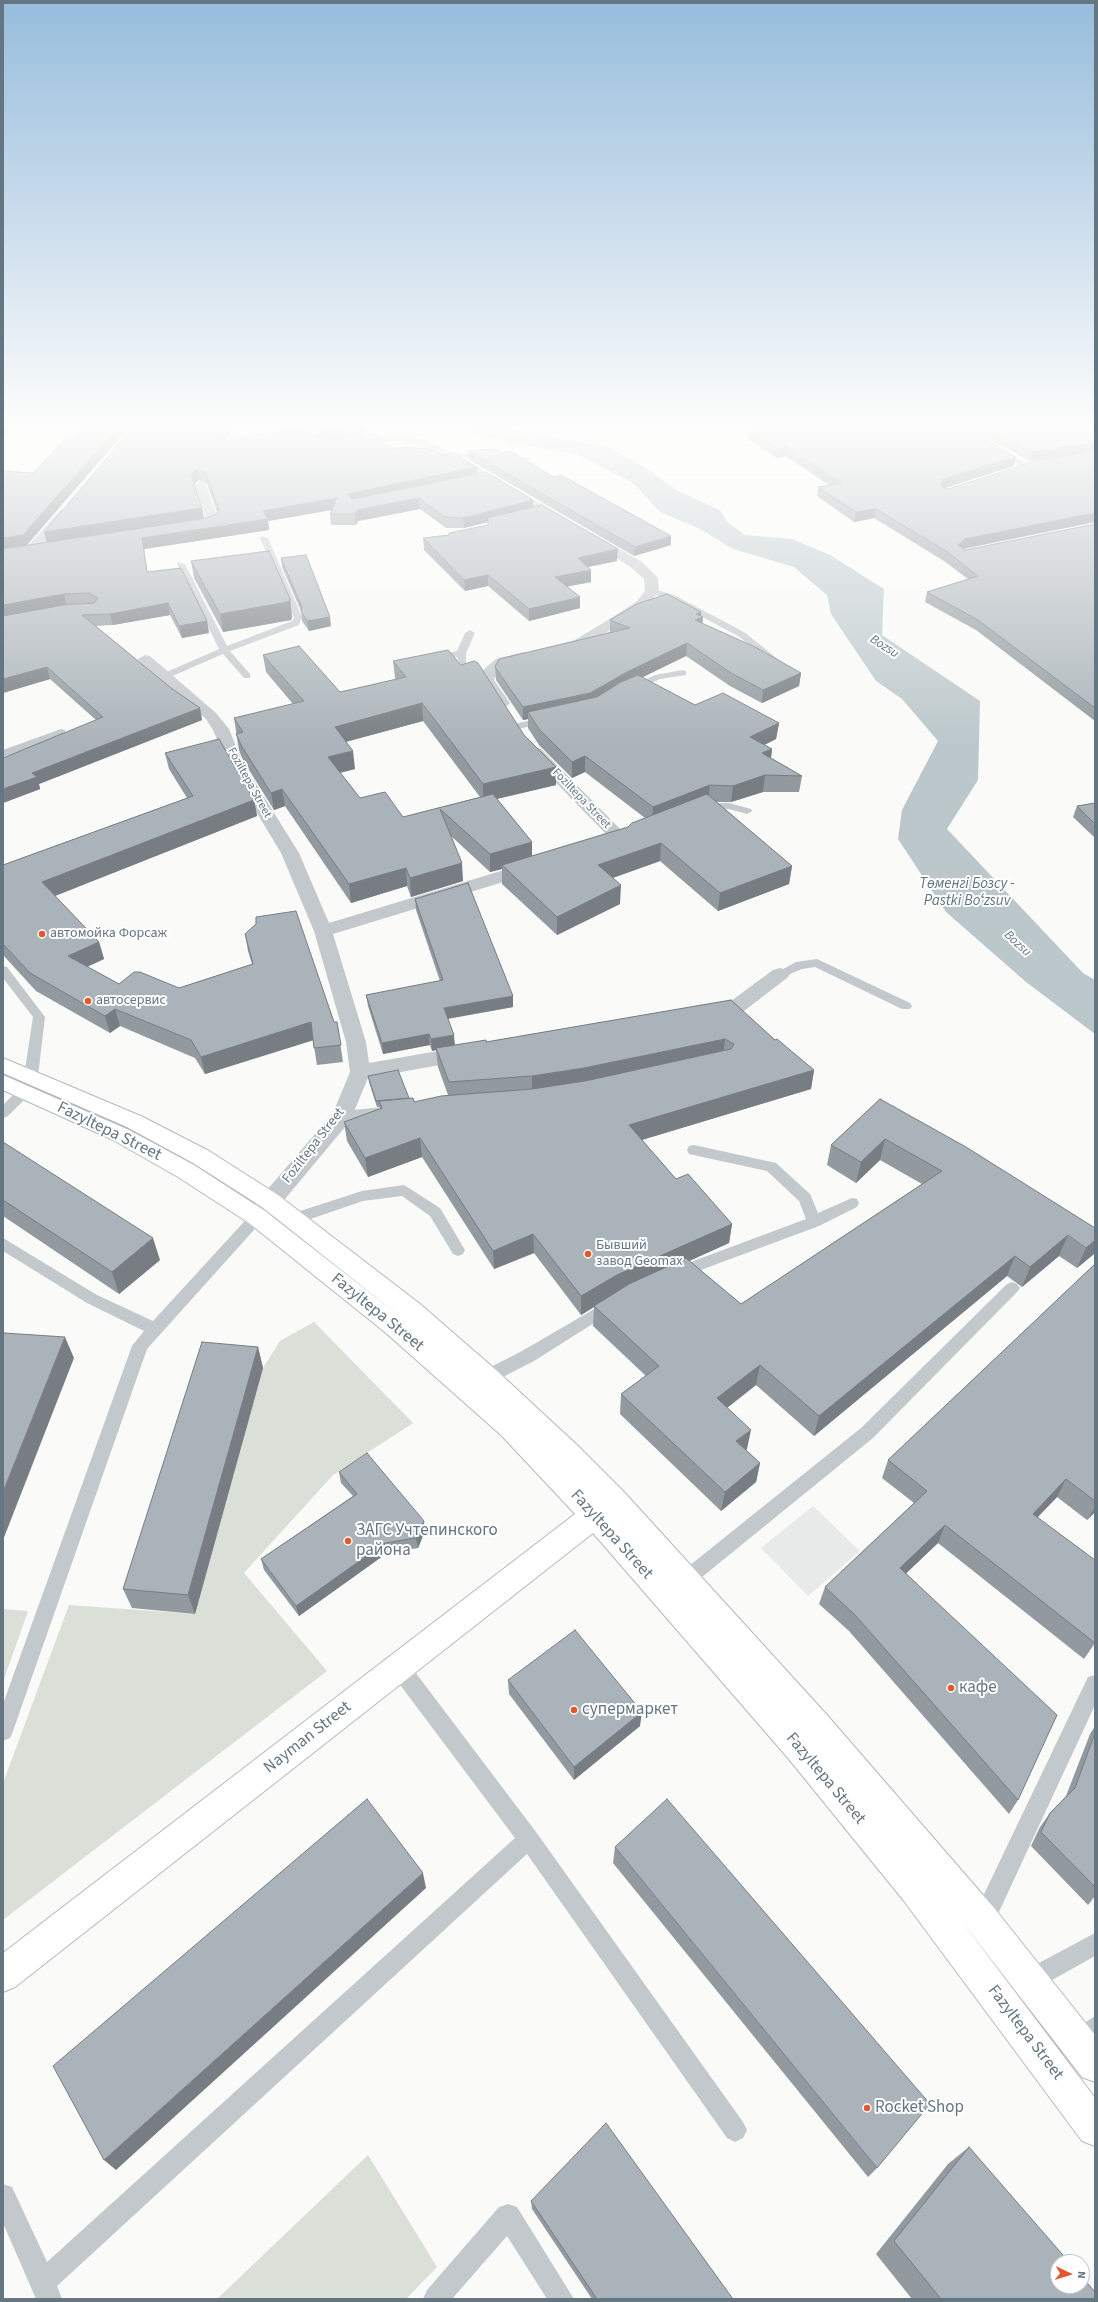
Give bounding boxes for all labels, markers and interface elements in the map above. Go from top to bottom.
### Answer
water label: Bozsu [867,632,901,662]
street label: Foziltepa Street [224,745,274,821]
street label: Foziltepa Street [549,766,613,832]
water label: Төменгі Бозсу - Pastki Boʻzsuv [919,876,1015,911]
place label: автомойка Форсаж [50,926,167,942]
water label: Bozsu [1000,928,1034,960]
marker: автомойка Форсаж [37,929,47,939]
place label: автосервис [96,993,166,1009]
marker: автосервис [83,996,93,1006]
street label: Fazyltepa Street [54,1098,164,1166]
street label: Foziltepa Street [279,1105,349,1187]
place label: Бывший завод Geomax [596,1238,682,1270]
marker: Бывший завод Geomax [583,1249,593,1259]
street label: Fazyltepa Street [326,1269,428,1357]
street label: Fazyltepa Street [565,1486,657,1584]
place label: ЗАГС Учтепинского района [356,1521,498,1561]
marker: ЗАГС Учтепинского района [343,1536,353,1546]
place label: кафе [959,1678,997,1698]
marker: кафе [946,1683,956,1693]
street label: Nayman Street [260,1697,356,1779]
place label: супермаркет [582,1700,678,1720]
marker: супермаркет [569,1705,579,1715]
street label: Fazyltepa Street [781,1729,869,1829]
street label: Fazyltepa Street [983,1982,1067,2084]
place label: Rocket Shop [875,2098,964,2118]
marker: Rocket Shop [862,2103,872,2113]
north arrow [1050,2254,1090,2294]
text: N [1074,2271,1089,2279]

